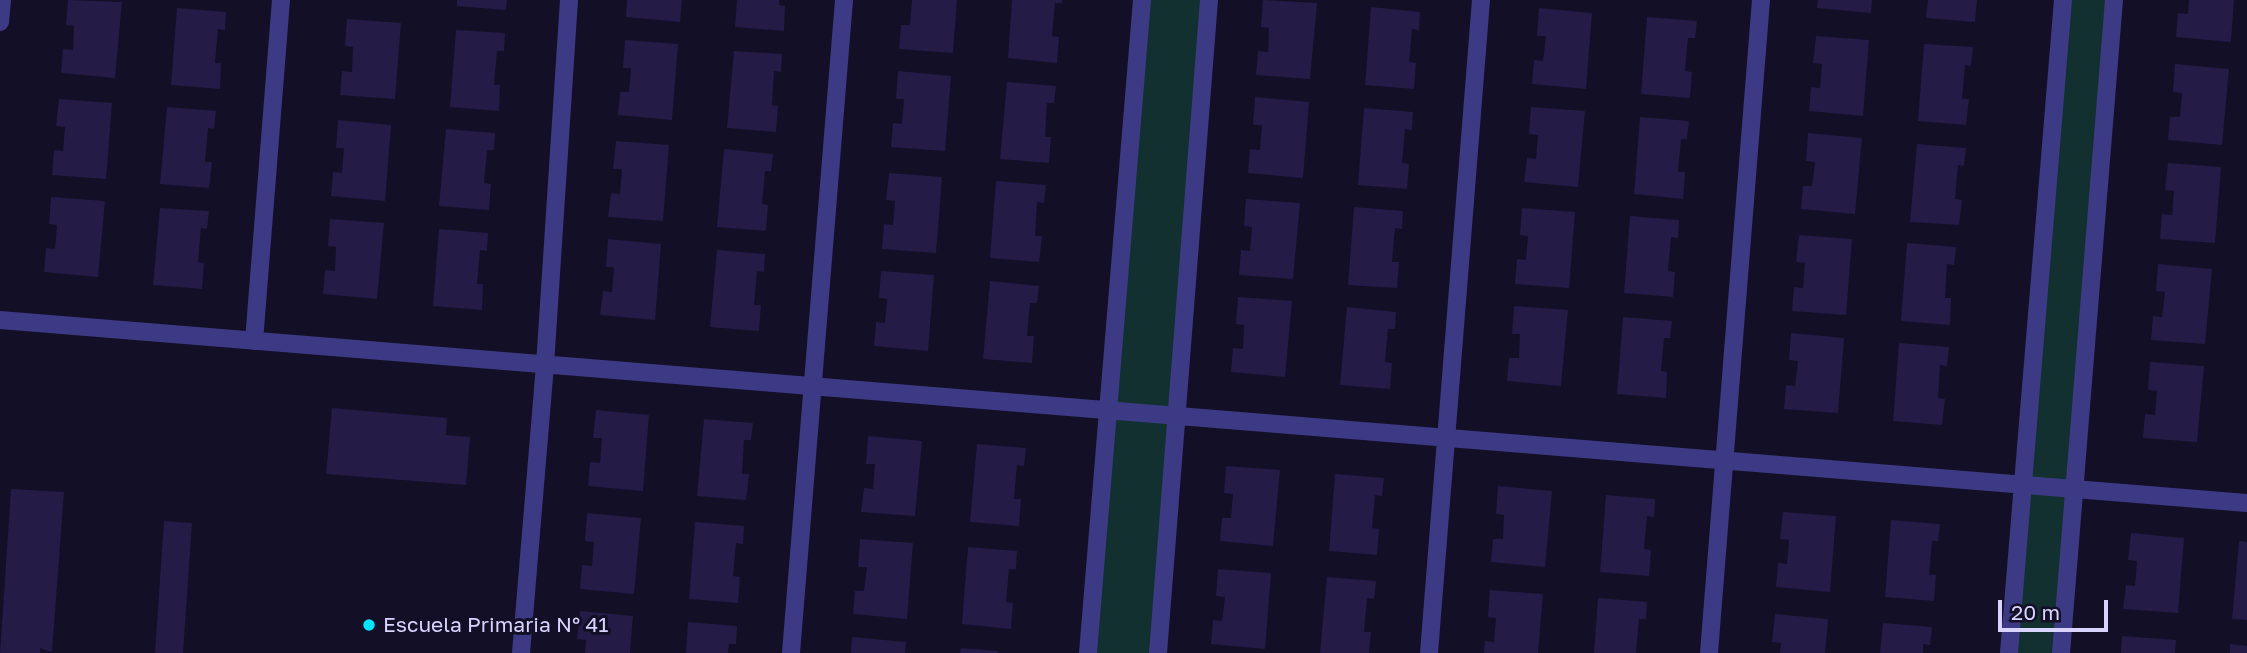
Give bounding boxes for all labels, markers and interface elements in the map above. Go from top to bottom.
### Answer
scale bar [2002,586,2112,630]
text: 20 m [2011,599,2060,625]
place label: Escuela Primaria N° 41 [383,612,608,638]
marker: Escuela Primaria N° 41 [361,617,377,633]

